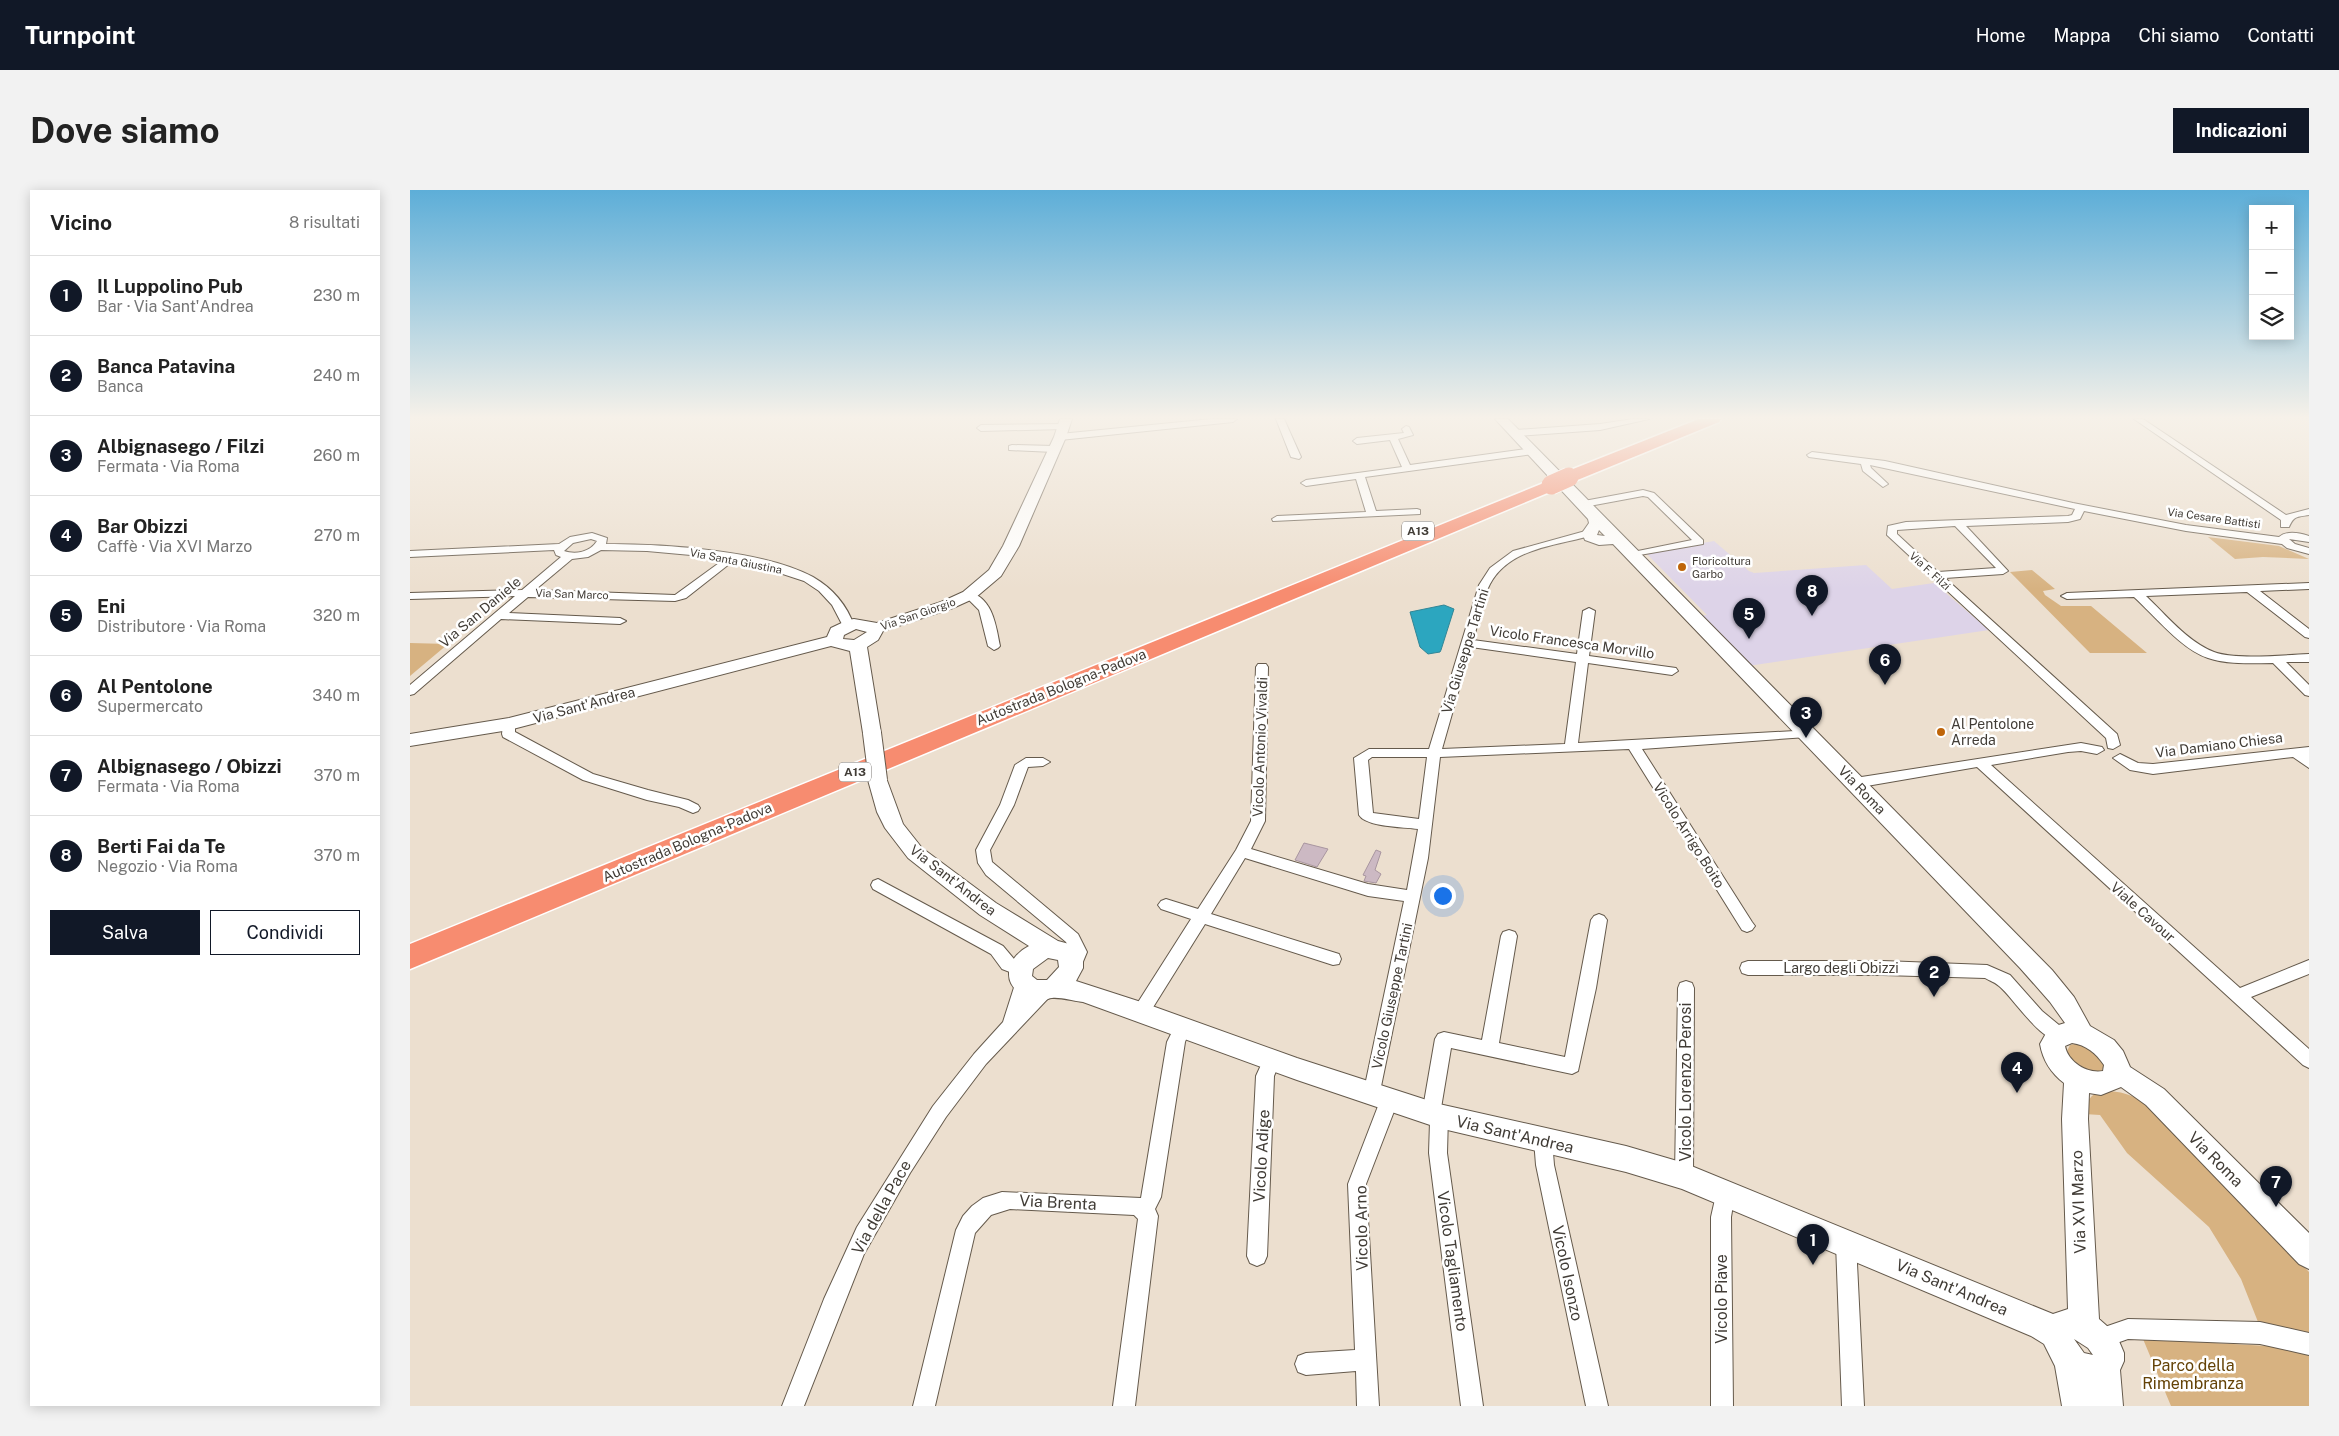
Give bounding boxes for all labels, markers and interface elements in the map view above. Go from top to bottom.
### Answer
text: Turnpoint [25,21,135,49]
text: Home [1976,25,2025,46]
text: Mappa [2053,25,2111,46]
text: Chi siamo [2139,25,2219,46]
text: Contatti [2247,25,2314,46]
button: Indicazioni [2173,108,2309,153]
text: Dove siamo [30,110,220,151]
map controls [2249,205,2294,340]
button: + [2249,205,2294,250]
text: Vicino [50,210,112,235]
text: 8 risultati [289,213,360,232]
button: − [2249,250,2294,295]
text: Il Luppolino Pub [97,275,243,297]
text: 1 [63,286,69,305]
text: 230 m [313,286,360,305]
button: layers [2249,295,2294,340]
text: Bar · Via Sant'Andrea [97,297,254,316]
text: Banca Patavina [97,355,235,377]
text: 2 [61,366,71,385]
text: 240 m [313,366,360,385]
text: Banca [97,377,143,396]
text: Albignasego / Filzi [97,435,264,457]
text: 3 [61,446,71,465]
text: 260 m [313,446,360,465]
text: Fermata · Via Roma [97,457,240,476]
street label: Via Cesare Battisti [2167,506,2261,530]
text: Bar Obizzi [97,515,188,537]
road number: A13 [1402,522,1434,541]
text: 4 [61,526,71,545]
text: 270 m [314,526,360,545]
text: Caffè · Via XVI Marzo [97,537,252,556]
street label: Via Santa Giustina [689,546,783,576]
street label: Via F. Filzi [1907,550,1953,592]
place label: Floricoltura Garbo [1692,555,1751,580]
marker: Floricoltura Garbo [1676,561,1688,573]
street label: Via San Daniele [436,573,524,651]
pin: 8 [1796,575,1828,616]
street label: Via San Marco [535,587,609,601]
street label: Via Giuseppe Tartini [1438,587,1492,715]
text: Eni [97,595,125,617]
street label: Via San Giorgio [879,596,957,632]
pin: 5 [1733,598,1765,639]
text: 5 [61,606,71,625]
text: 320 m [313,606,360,625]
text: Distributore · Via Roma [97,617,266,636]
street label: Vicolo Francesca Morvillo [1489,623,1656,662]
pin: 6 [1869,644,1901,685]
street label: Autostrada Bologna-Padova [974,645,1148,729]
text: Al Pentolone [97,675,213,697]
street label: Vicolo Antonio Vivaldi [1250,677,1270,817]
street label: Via Sant'Andrea [531,684,637,726]
text: 6 [61,686,71,705]
text: 340 m [312,686,360,705]
text: Supermercato [97,697,203,716]
pin: 3 [1790,697,1822,738]
place label: Al Pentolone Arreda [1951,716,2034,748]
marker: Al Pentolone Arreda [1935,726,1947,738]
street label: Via Damiano Chiesa [2154,729,2284,761]
text: Albignasego / Obizzi [97,755,282,777]
road number: A13 [839,762,871,782]
street label: Via Roma [1835,762,1889,818]
text: 7 [61,766,71,785]
text: 370 m [313,766,360,785]
text: Fermata · Via Roma [97,777,240,796]
street label: Vicolo Arrigo Boito [1650,779,1728,891]
street label: Autostrada Bologna-Padova [600,799,774,885]
text: Berti Fai da Te [97,835,225,857]
street label: Via Sant'Andrea [907,841,999,919]
text: 8 [61,846,71,865]
text: 370 m [313,846,360,865]
text: Negozio · Via Roma [97,857,238,876]
street label: Viale Cavour [2107,879,2179,945]
your location [1430,883,1456,909]
button: Salva [50,910,200,955]
button: Condividi [210,910,360,955]
street label: Vicolo Giuseppe Tartini [1369,921,1415,1071]
pin: 2 [1918,956,1950,997]
street label: Largo degli Obizzi [1783,960,1899,976]
street label: Vicolo Lorenzo Perosi [1676,1003,1695,1161]
pin: 4 [2001,1052,2033,1093]
street label: Vicolo Adige [1250,1109,1273,1203]
street label: Via Sant'Andrea [1454,1112,1575,1157]
street label: Via Roma [2184,1128,2247,1191]
street label: Via XVI Marzo [2067,1150,2090,1254]
street label: Via della Pace [848,1157,915,1258]
pin: 7 [2260,1166,2292,1207]
street label: Vicolo Arno [1351,1185,1372,1271]
street label: Vicolo Tagliamento [1433,1190,1472,1332]
street label: Via Brenta [1019,1191,1097,1214]
street label: Vicolo Isonzo [1548,1224,1587,1323]
pin: 1 [1797,1224,1829,1265]
street label: Vicolo Piave [1712,1254,1731,1344]
street label: Via Sant'Andrea [1893,1255,2011,1320]
park label: Parco della Rimembranza [2142,1356,2244,1393]

